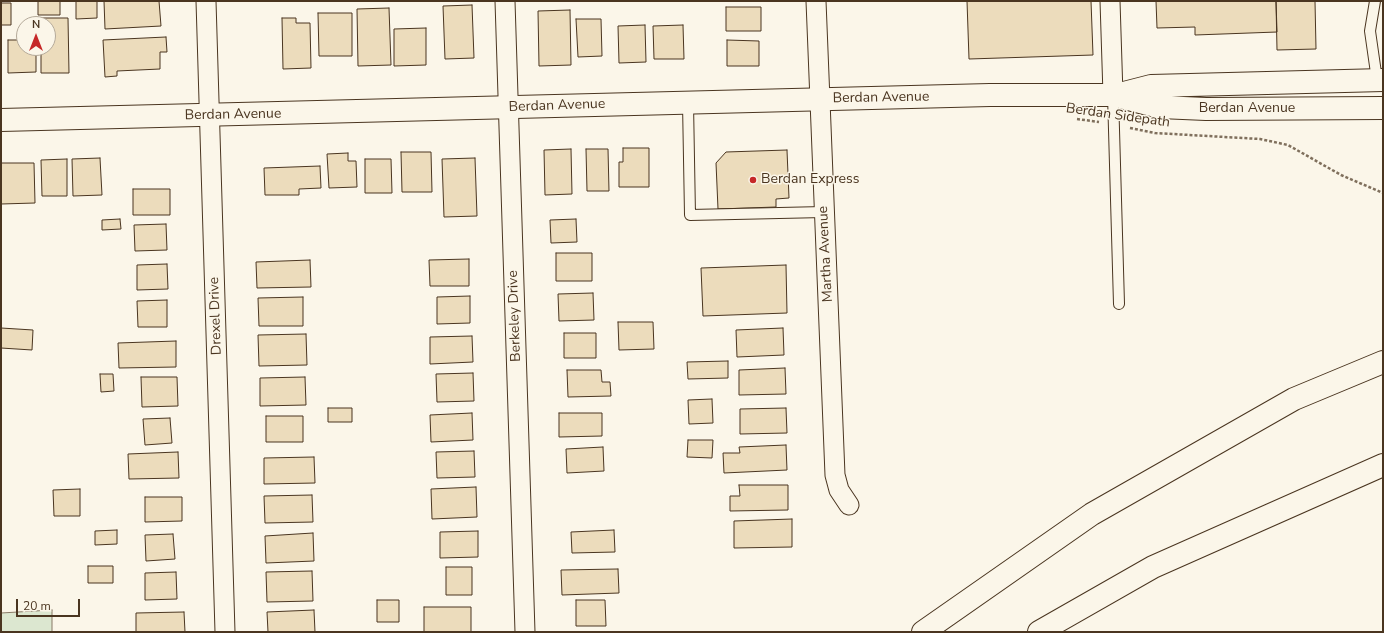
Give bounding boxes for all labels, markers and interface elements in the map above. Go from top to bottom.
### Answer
north arrow [16,16,56,56]
text: N [32,17,40,32]
street label: Berdan Avenue [833,89,929,107]
street label: Berdan Avenue [508,96,606,116]
street label: Berdan Sidepath [1065,100,1171,132]
street label: Berdan Avenue [1199,101,1295,117]
street label: Berdan Avenue [185,106,281,124]
place label: Berdan Express [761,172,859,188]
marker: Berdan Express [748,175,758,185]
street label: Martha Avenue [815,205,837,303]
street label: Berkeley Drive [505,270,525,362]
street label: Drexel Drive [206,277,226,355]
scale bar [18,591,82,617]
text: 20 m [23,598,51,614]

